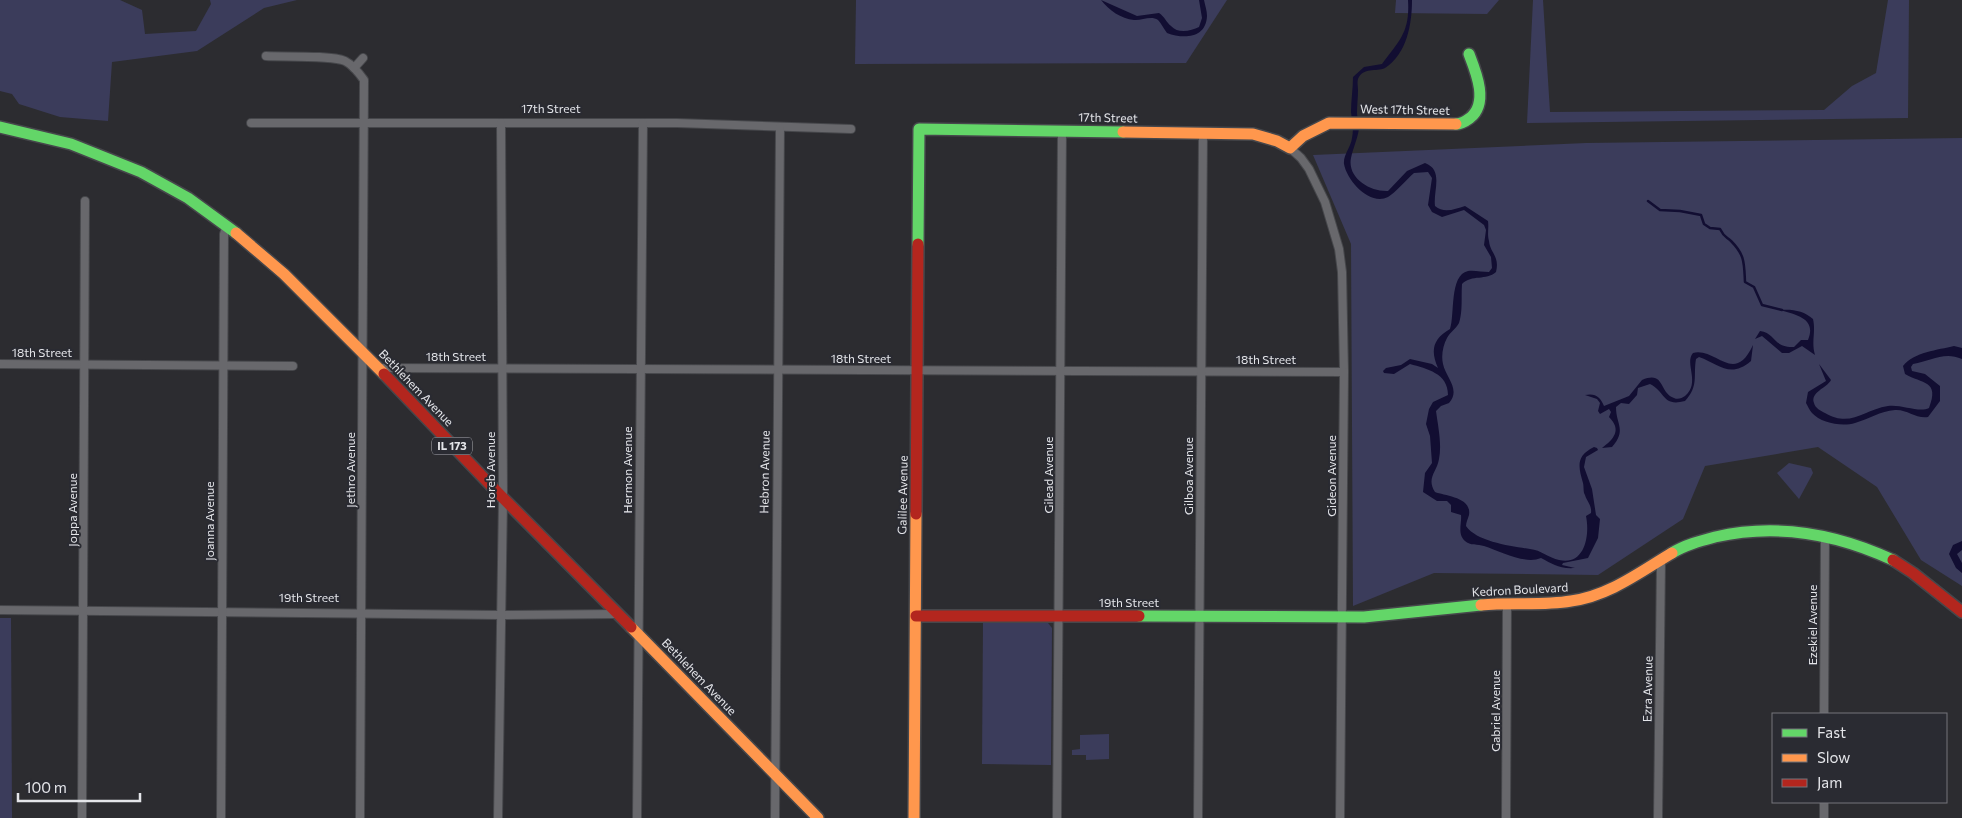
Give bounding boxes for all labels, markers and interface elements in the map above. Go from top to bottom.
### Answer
street label: 17th Street [521,101,581,115]
street label: West 17th Street [1360,101,1450,117]
street label: 17th Street [1078,109,1138,125]
street label: 18th Street [12,345,72,359]
street label: Bethlehem Avenue [377,346,457,429]
street label: 18th Street [426,349,486,363]
street label: 18th Street [831,351,891,365]
street label: 18th Street [1236,352,1296,366]
street label: Hermon Avenue [620,427,634,513]
street label: Hebron Avenue [756,430,772,514]
street label: Jethro Avenue [343,432,358,508]
street label: Horeb Avenue [483,432,497,508]
street label: Gideon Avenue [1324,435,1338,517]
street label: Gilead Avenue [1041,437,1055,513]
street label: Gilboa Avenue [1181,437,1195,515]
road number: IL 173 [432,438,472,454]
street label: Galilee Avenue [894,455,910,535]
street label: Joppa Avenue [65,473,80,547]
street label: Joanna Avenue [202,481,217,561]
street label: Kedron Boulevard [1471,579,1569,599]
street label: Ezekiel Avenue [1805,585,1819,665]
street label: 19th Street [279,590,339,604]
street label: 19th Street [1099,595,1159,609]
street label: Bethlehem Avenue [660,635,740,718]
street label: Ezra Avenue [1639,656,1655,722]
street label: Gabriel Avenue [1488,670,1502,752]
legend [1772,713,1947,803]
text: Fast [1817,723,1846,741]
text: Slow [1817,748,1850,766]
scale bar [18,770,140,802]
text: Jam [1817,773,1842,791]
text: 100 m [25,778,67,796]

